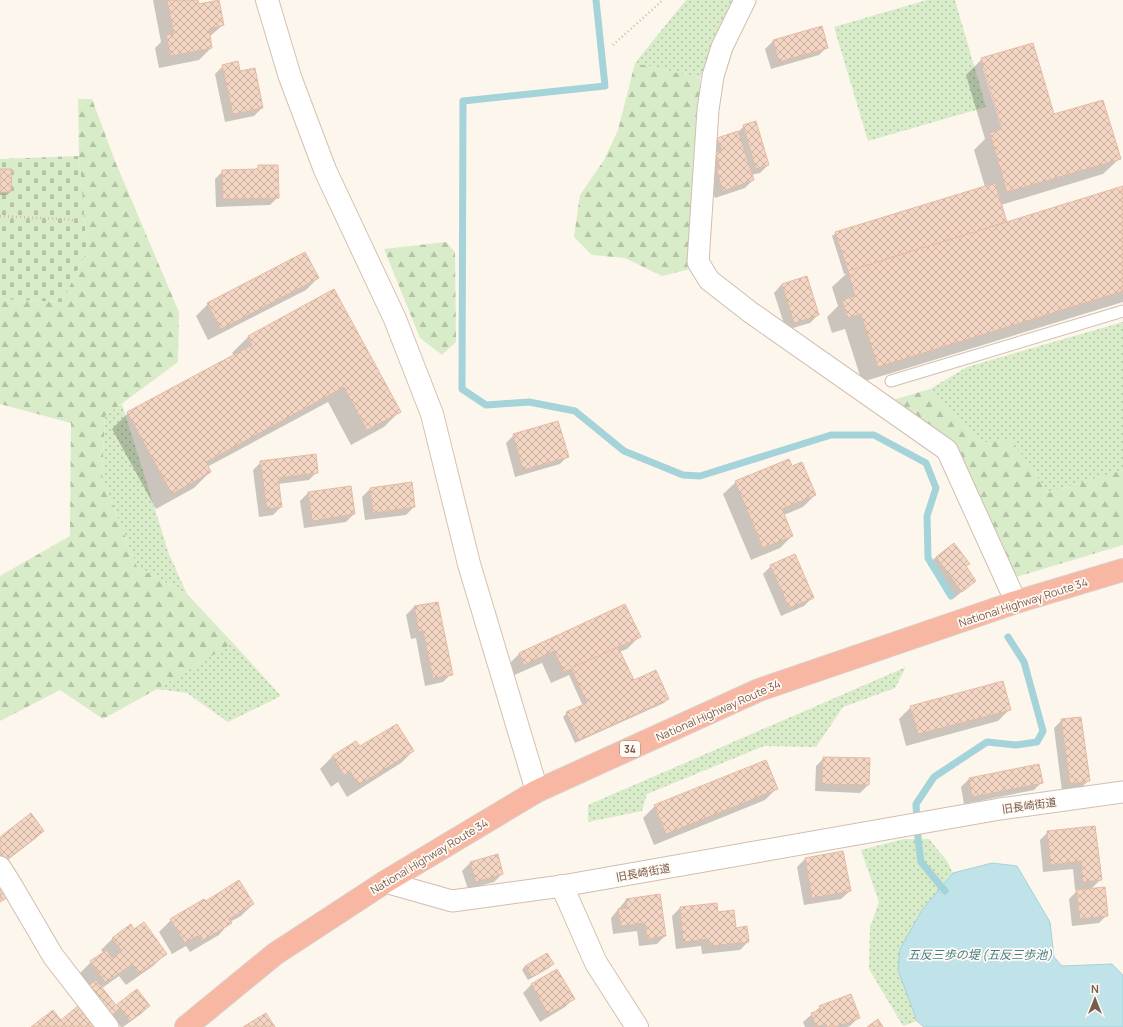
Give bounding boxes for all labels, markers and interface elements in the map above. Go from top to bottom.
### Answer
street label: National Highway Route 34 [957,574,1089,630]
street label: National Highway Route 34 [653,676,783,744]
road number: 34 [620,741,640,757]
street label: 旧長崎街道 [1001,794,1057,816]
street label: National Highway Route 34 [367,815,491,897]
street label: 旧長崎街道 [615,860,671,884]
water label: 五反三歩の堤 (五反三歩池) [908,946,1052,963]
north arrow [1075,979,1115,1019]
text: N [1091,981,1099,996]

